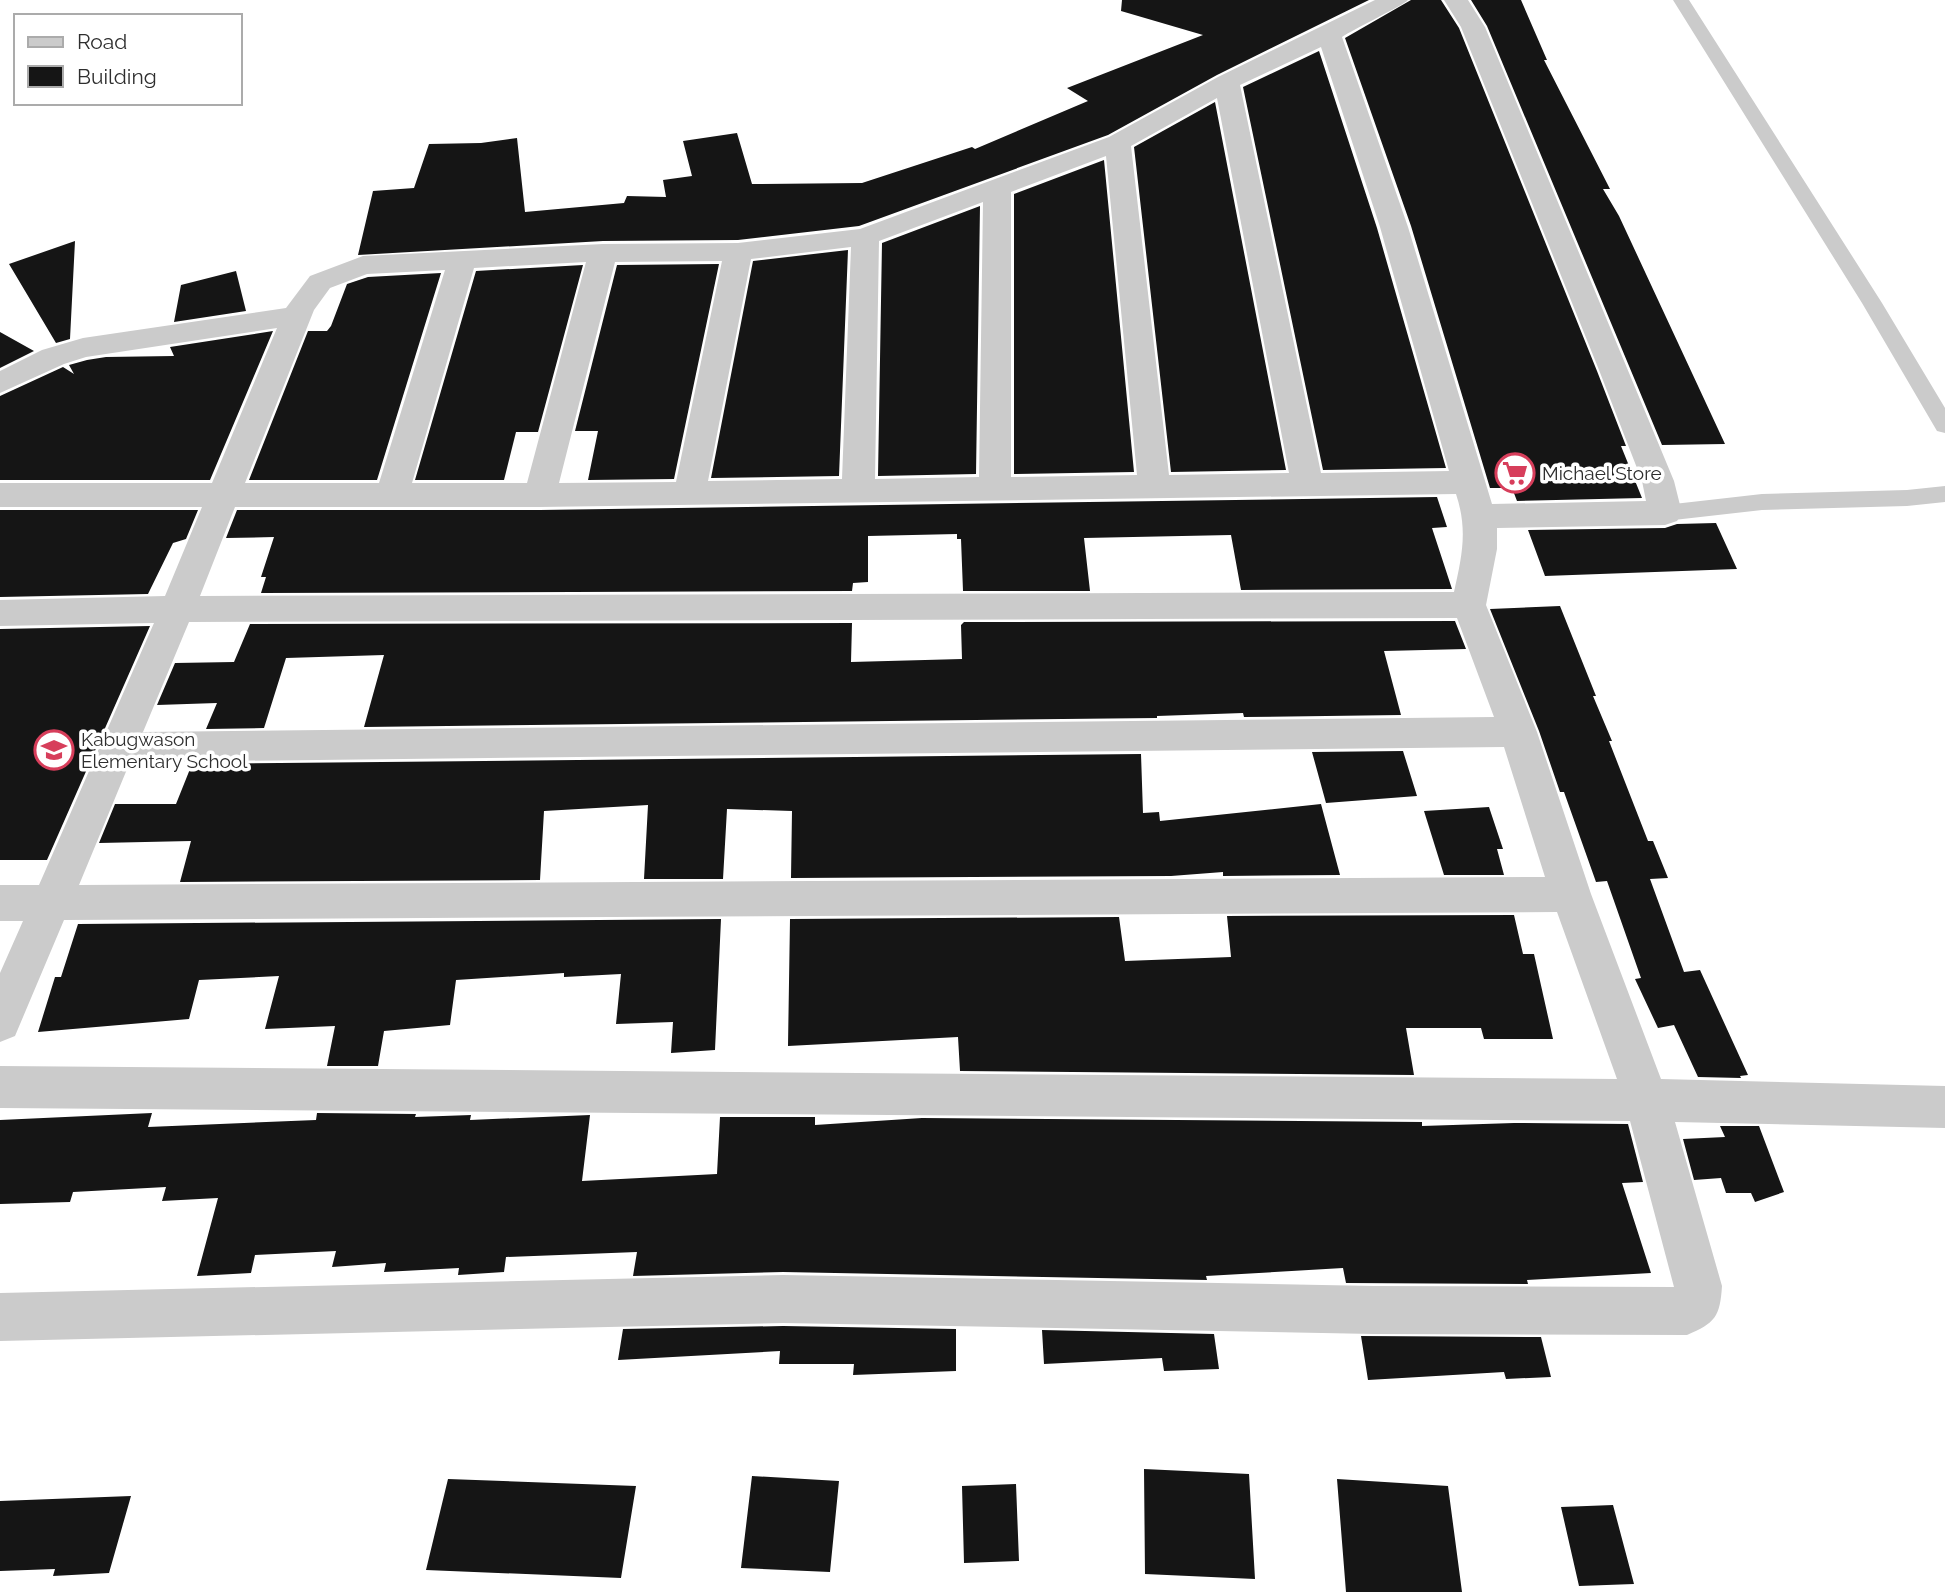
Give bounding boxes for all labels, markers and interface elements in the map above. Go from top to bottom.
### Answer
legend [14,14,242,105]
text: Road [77,29,127,54]
text: Building [77,64,157,89]
supermarket icon: Michael Store [1494,452,1536,494]
place label: Michael Store [1542,462,1662,484]
place label: Kabugwason Elementary School [81,728,248,772]
school or university icon: Kabugwason Elementary School [33,729,75,771]

